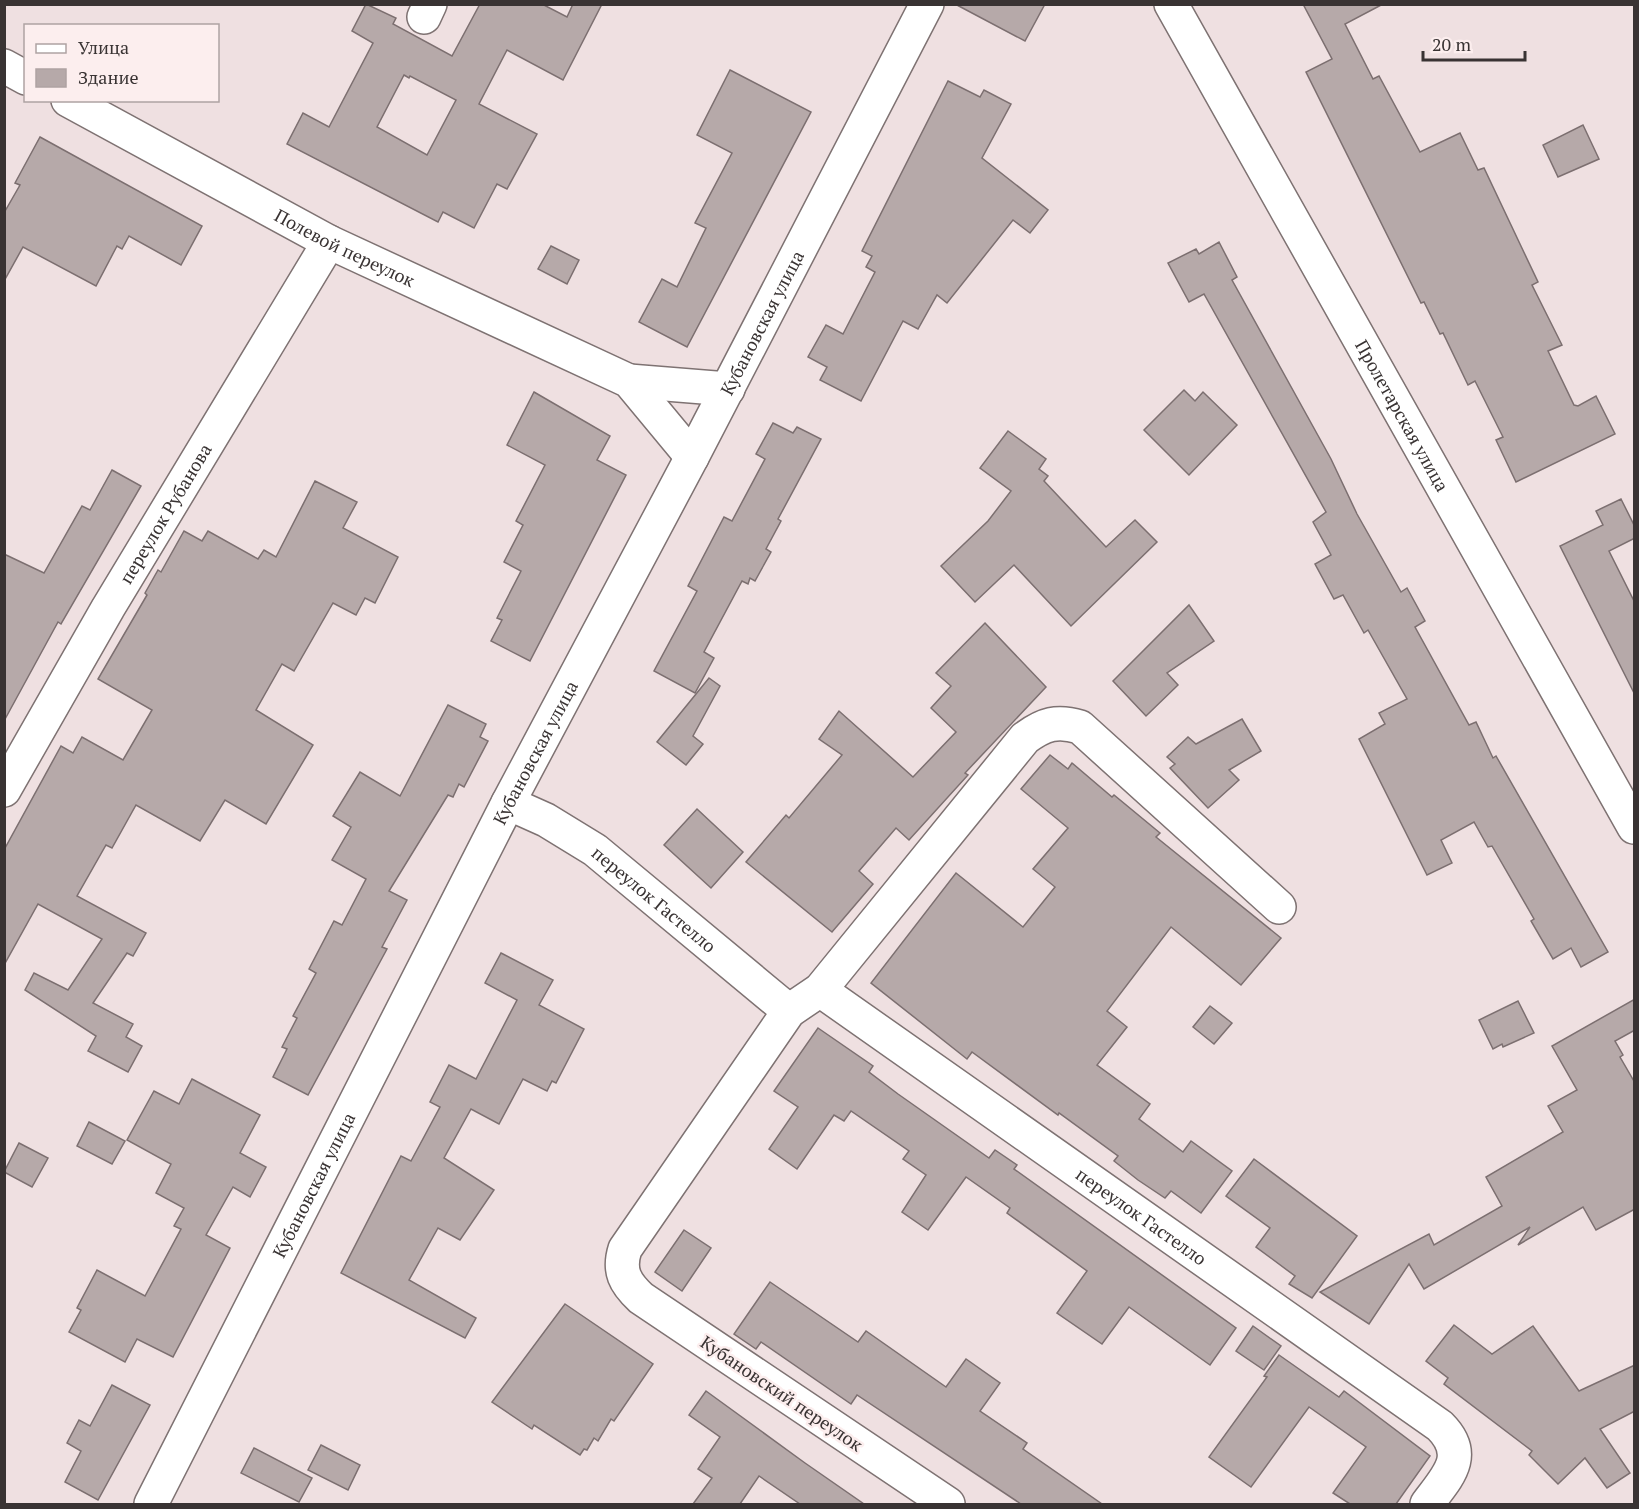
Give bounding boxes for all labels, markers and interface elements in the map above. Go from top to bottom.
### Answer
legend [24,24,219,102]
scale bar [1423,24,1525,62]
text: 20 m [1432,32,1472,56]
text: Улица [78,35,129,59]
text: Здание [78,65,138,89]
street label: Полевой переулок [271,203,419,292]
street label: Кубановская улица [714,246,809,399]
street label: Пролетарская улица [1350,335,1455,496]
street label: переулок Рубанова [113,439,217,588]
street label: Кубановская улица [487,676,583,829]
street label: переулок Гастелло [587,841,721,958]
street label: Кубановская улица [267,1108,360,1262]
street label: переулок Гастелло [1071,1162,1212,1270]
street label: Кубановский переулок [696,1330,868,1456]

